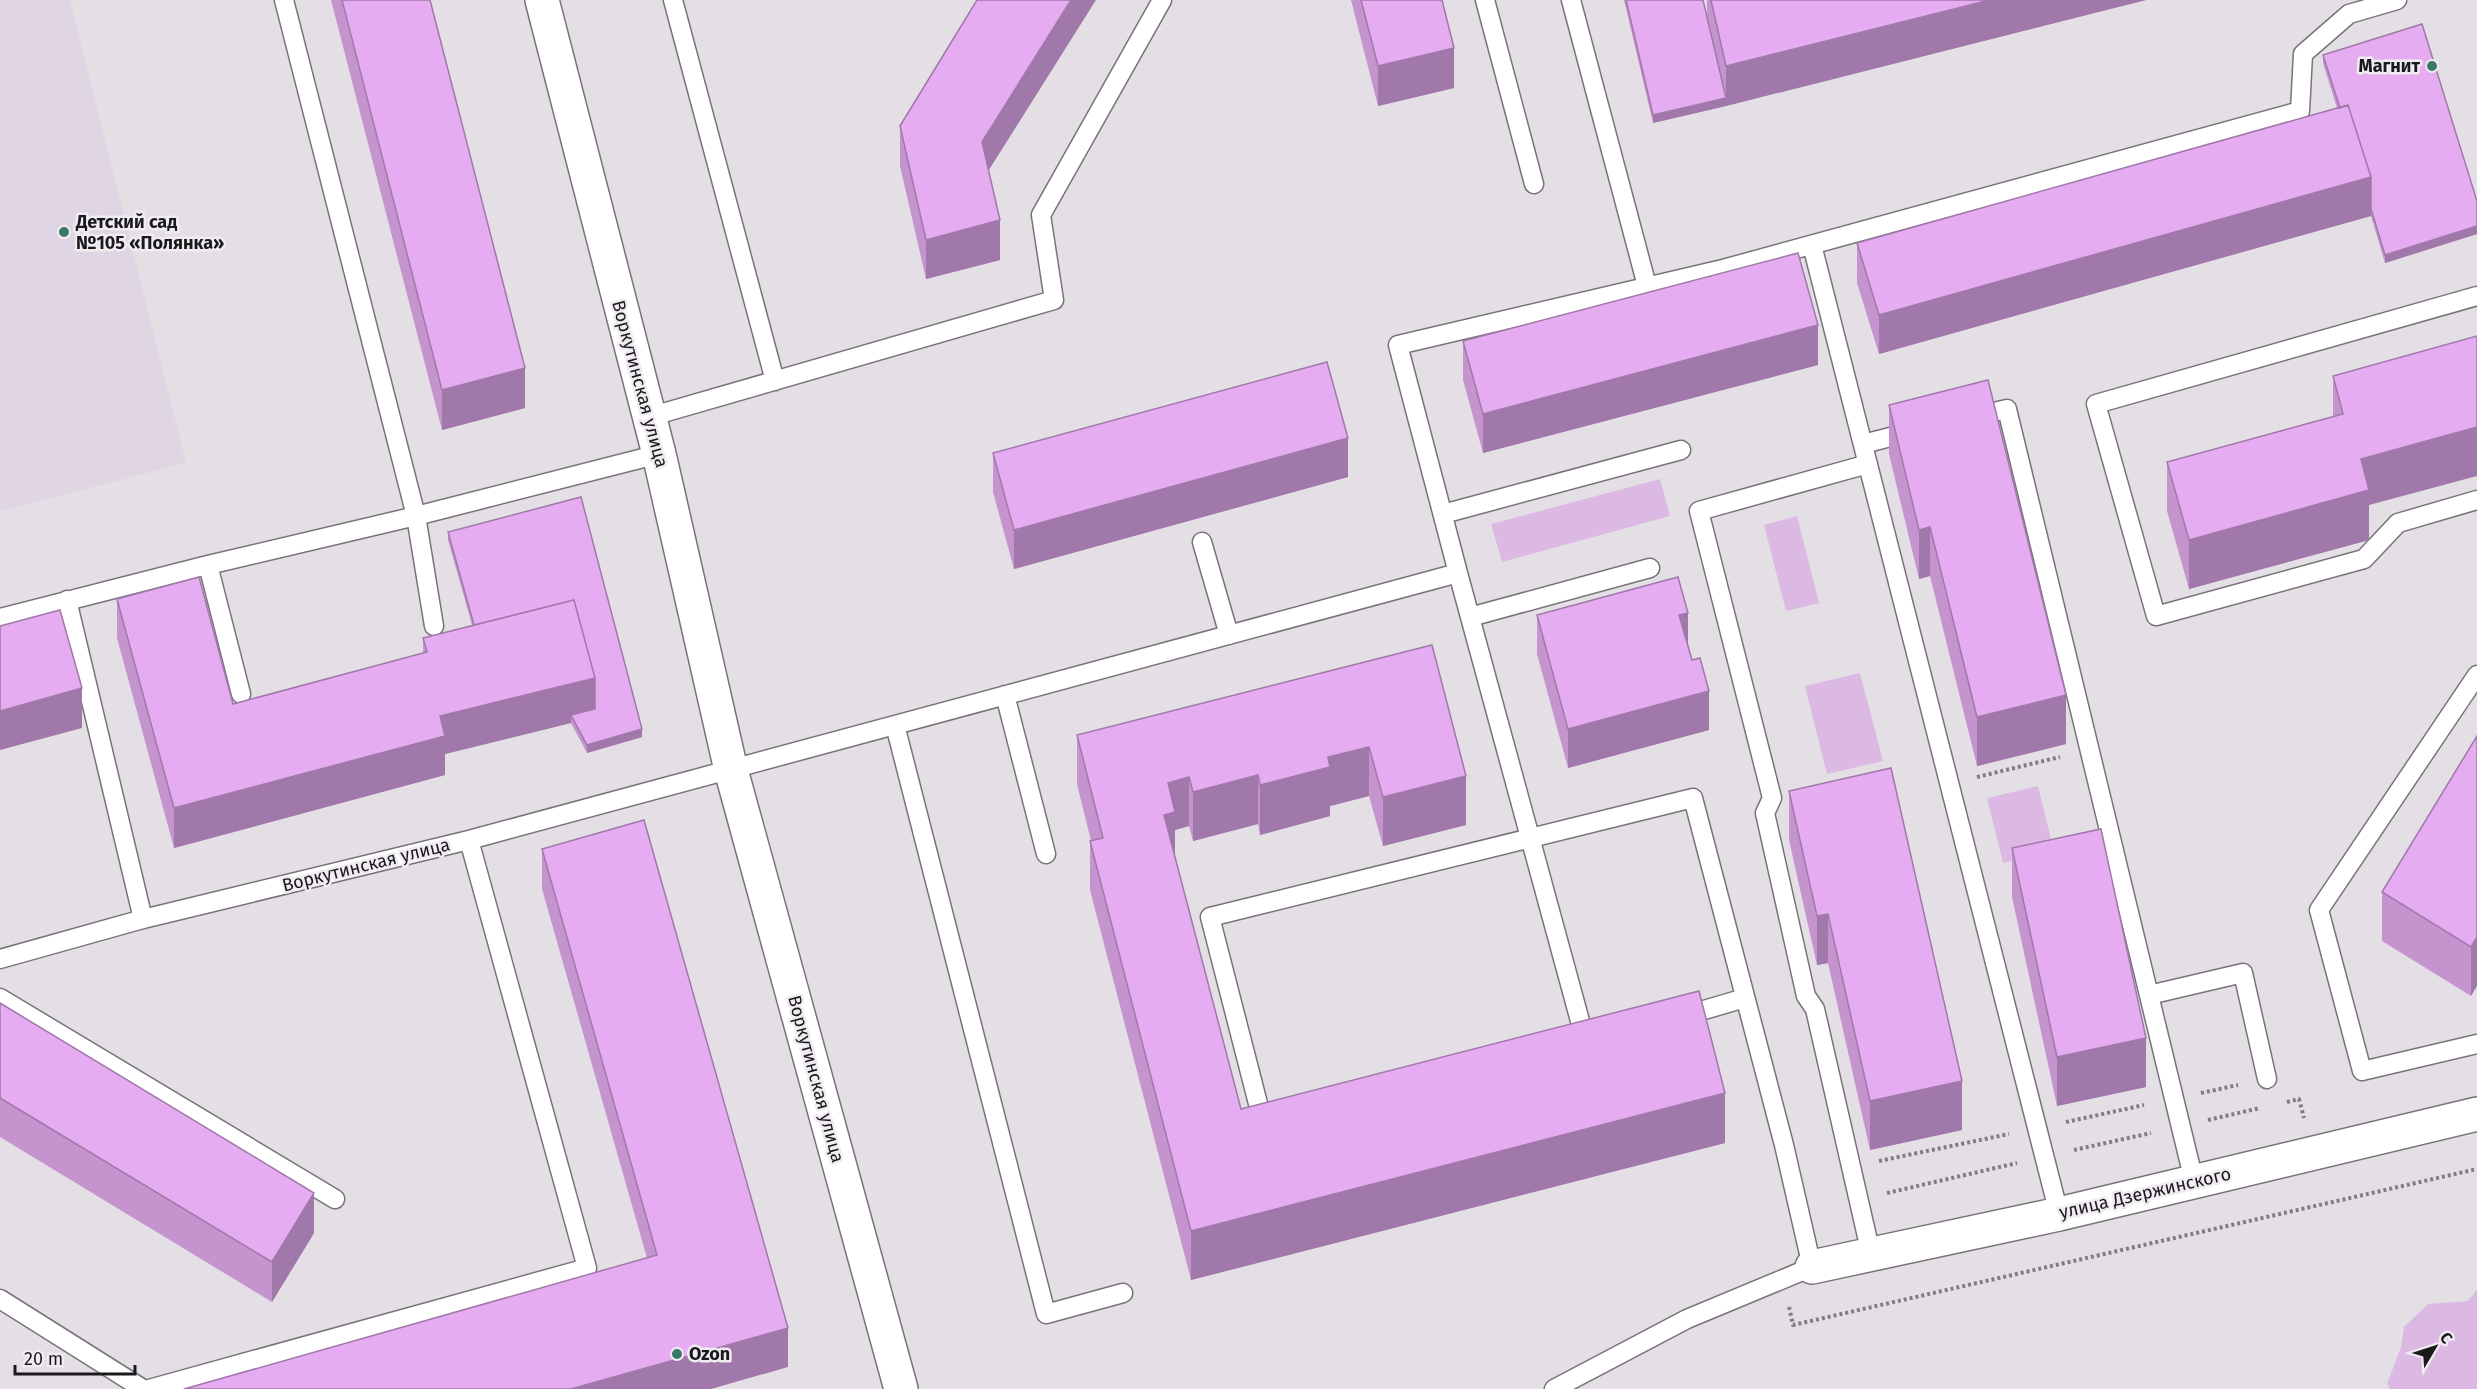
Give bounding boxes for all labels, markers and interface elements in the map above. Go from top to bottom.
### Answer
place label: Магнит [2359,55,2420,77]
marker: Магнит [2425,59,2439,73]
place label: Детский сад №105 «Полянка» [75,211,224,254]
marker: Детский сад №105 «Полянка» [57,225,71,239]
street label: Воркутинская улица [607,298,673,470]
street label: Воркутинская улица [280,833,452,897]
street label: Воркутинская улица [783,993,849,1165]
street label: улица Дзержинского [2057,1163,2233,1223]
north arrow [2405,1317,2465,1377]
text: С [2436,1328,2457,1348]
scale bar [15,1338,135,1376]
place label: Ozon [689,1343,730,1365]
marker: Ozon [670,1347,684,1361]
text: 20 m [24,1348,63,1370]

